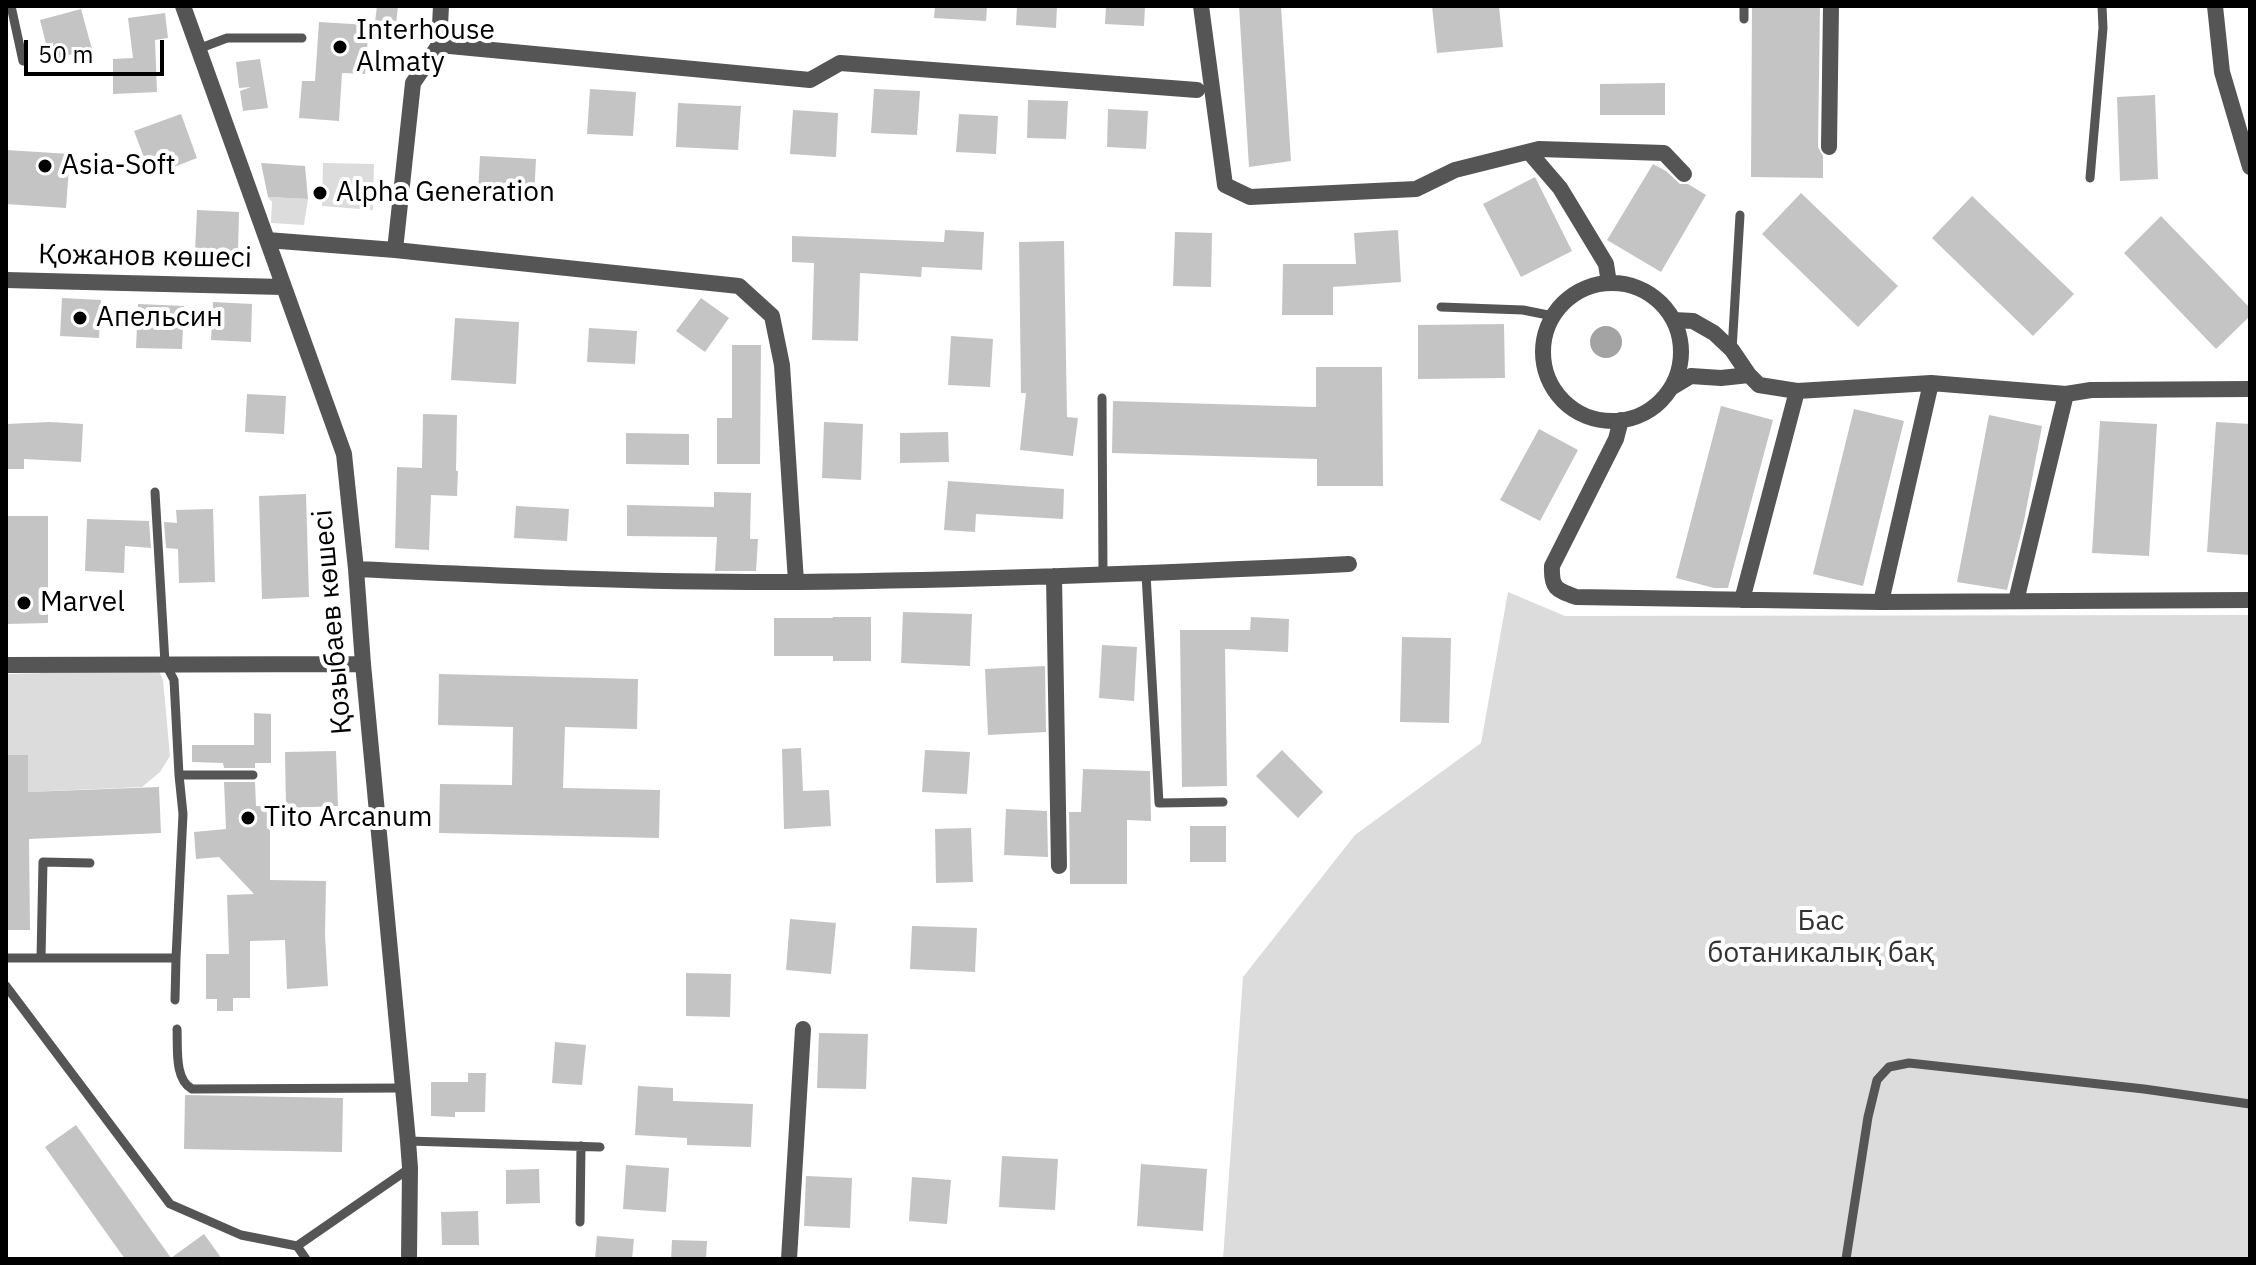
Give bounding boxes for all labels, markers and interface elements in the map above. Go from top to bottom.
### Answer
place label: Interhouse Almaty [356,14,495,80]
scale bar [28,24,168,74]
text: 50 m [38,38,93,70]
marker: Interhouse Almaty [331,38,349,56]
place label: Asia-Soft [61,149,176,183]
marker: Asia-Soft [36,157,54,175]
place label: Alpha Generation [336,176,555,210]
marker: Alpha Generation [311,184,329,202]
street label: Қожанов көшесі [38,238,252,276]
place label: Апельсин [96,301,223,335]
marker: Апельсин [71,309,89,327]
street label: Қозыбаев көшесі [306,508,360,736]
place label: Marvel [40,586,125,620]
marker: Marvel [15,594,33,612]
place label: Tito Arcanum [264,801,432,835]
marker: Tito Arcanum [239,809,257,827]
park label: Бас ботаникалық бақ [1708,905,1934,971]

